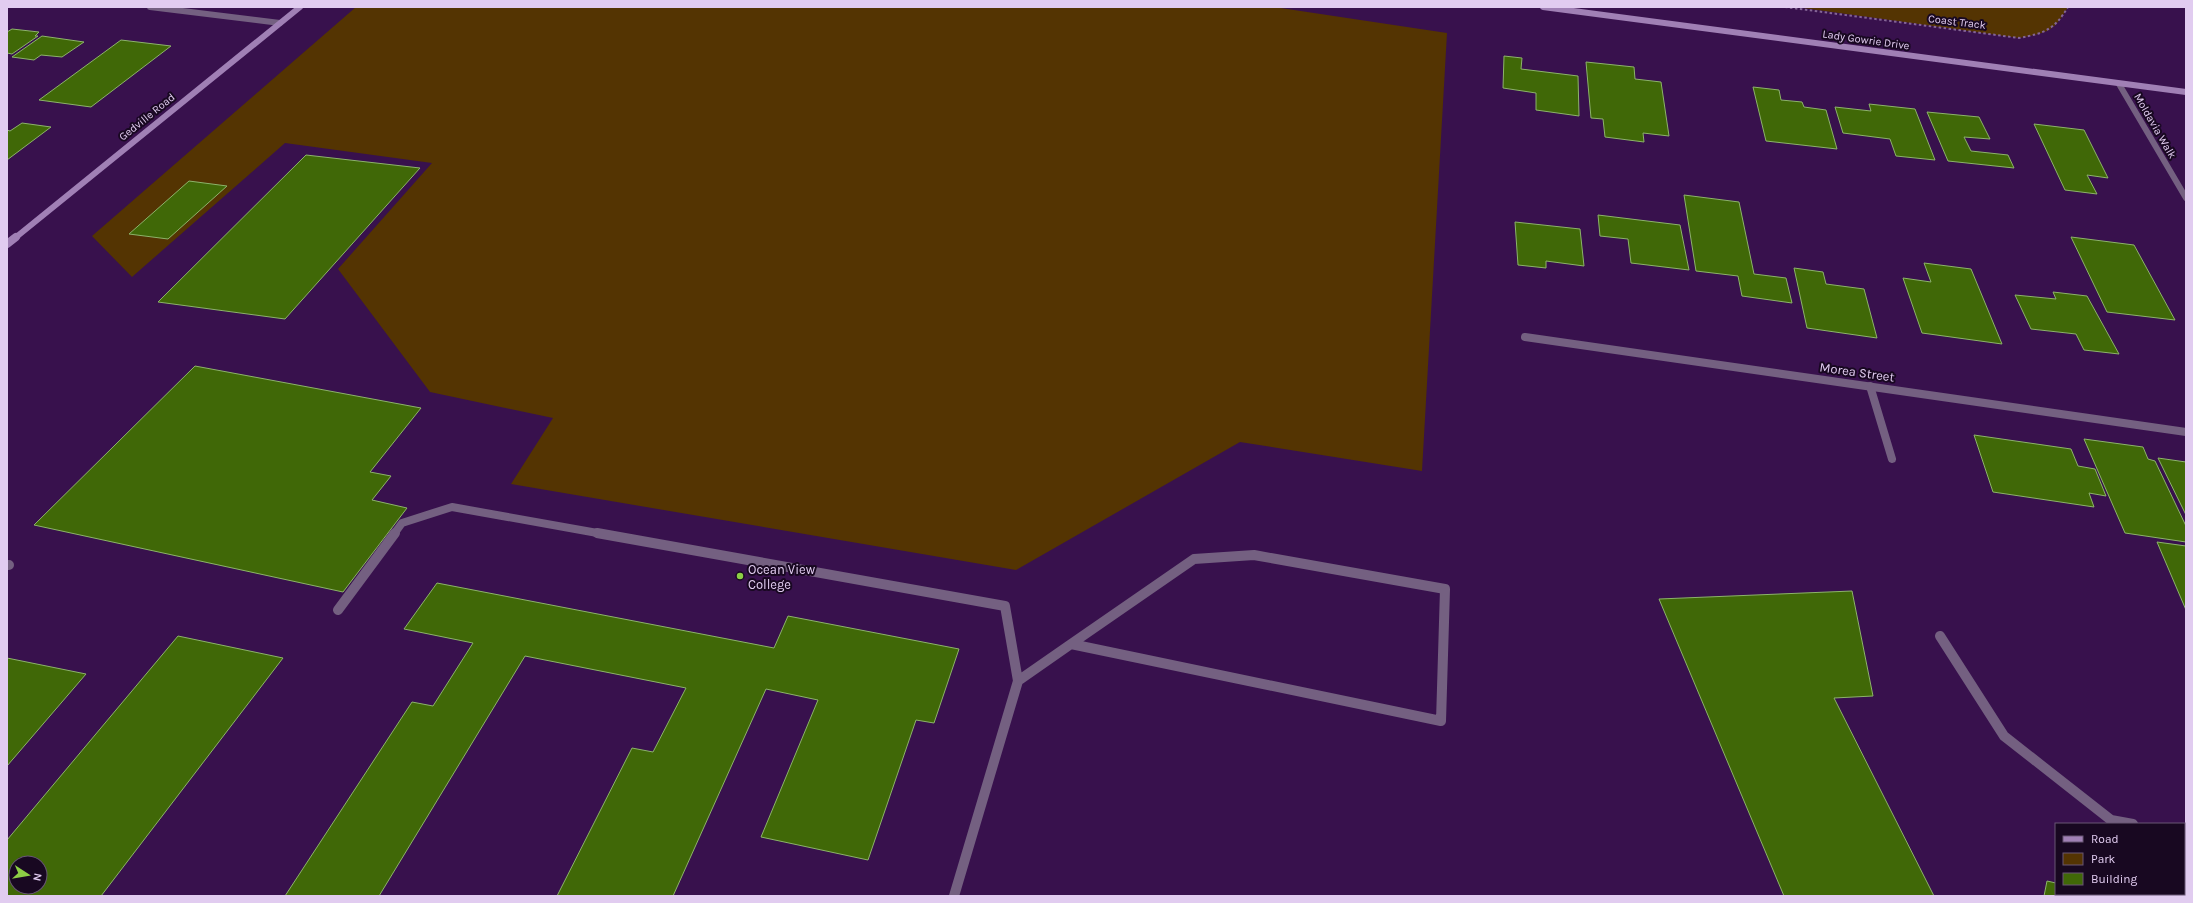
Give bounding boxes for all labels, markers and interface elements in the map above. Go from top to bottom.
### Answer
street label: Coast Track [1927,12,1987,32]
street label: Lady Gowrie Drive [1822,27,1911,53]
street label: Gedville Road [117,91,177,143]
street label: Moldavia Walk [2131,91,2179,161]
street label: Morea Street [1819,359,1895,385]
place label: Ocean View College [748,562,816,592]
marker: Ocean View College [735,571,745,581]
legend [2055,823,2185,895]
text: Road [2091,832,2119,846]
text: Park [2091,852,2116,866]
north arrow [8,855,48,895]
text: N [30,872,44,882]
text: Building [2091,872,2138,886]

